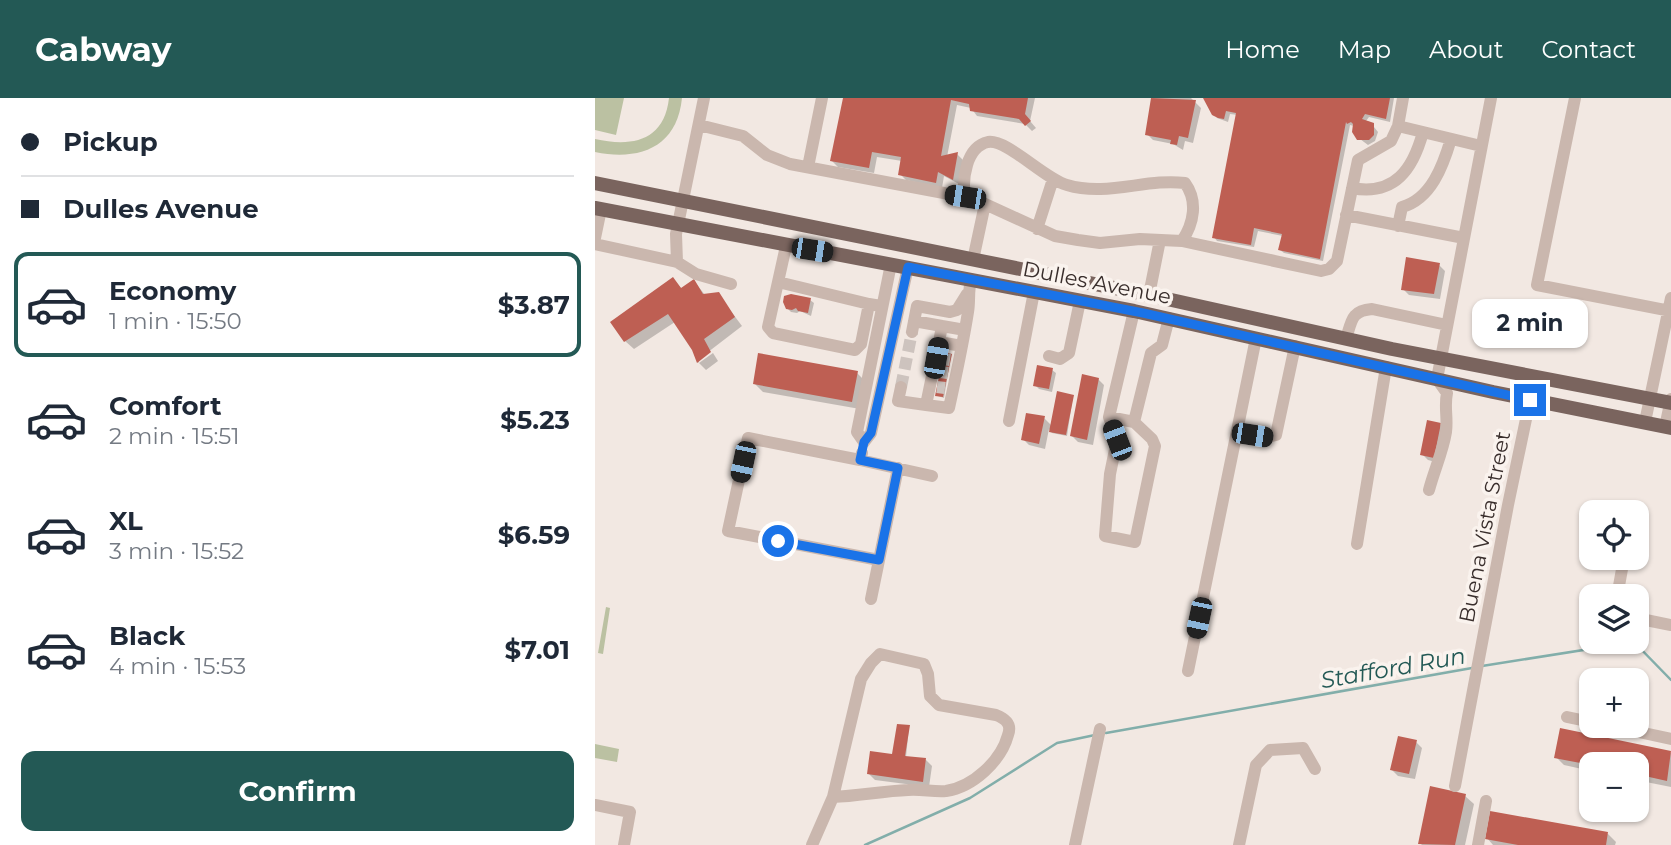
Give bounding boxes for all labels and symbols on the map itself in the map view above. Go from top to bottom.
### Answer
car [943,183,988,211]
car [790,236,835,264]
street label: Dulles Avenue [1021,256,1173,309]
callout: 2 min [1472,299,1588,348]
car [923,335,950,381]
route end [1514,384,1546,416]
car [1100,417,1135,463]
car [1230,421,1275,449]
street label: Buena Vista Street [1454,429,1515,625]
car [729,439,758,485]
route start [762,525,794,557]
car [1185,595,1214,641]
water label: Stafford Run [1318,641,1468,695]

